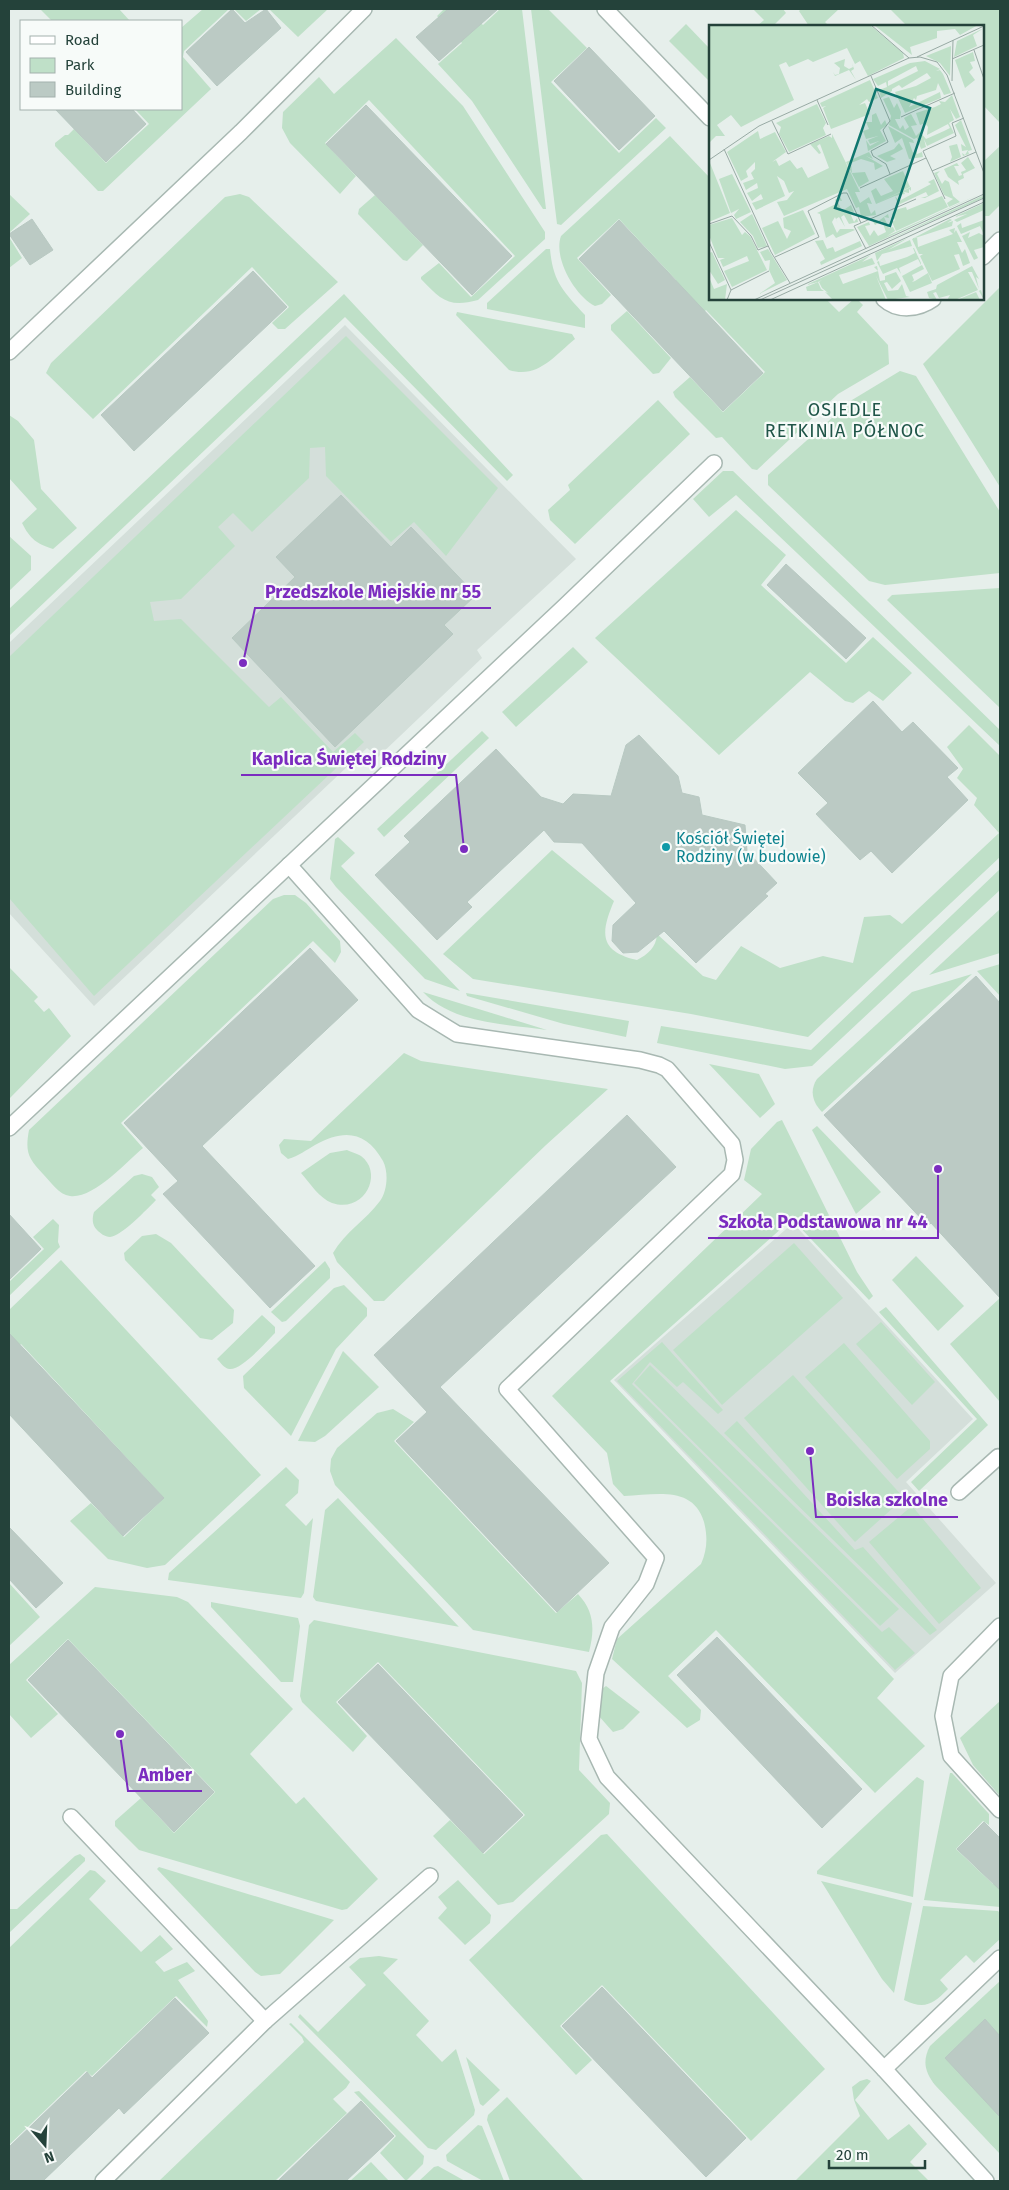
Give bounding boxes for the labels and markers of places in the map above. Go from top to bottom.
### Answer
callout: Przedszkole Miejskie nr 55 [255,575,491,608]
callout: Kaplica Świętej Rodziny [241,742,456,775]
place label: Kościół Świętej Rodziny (w budowie) [676,828,826,866]
marker: Kościół Świętej Rodziny (w budowie) [660,841,672,853]
callout: Szkoła Podstawowa nr 44 [708,1205,938,1238]
callout: Boiska szkolne [816,1484,958,1517]
callout: Amber [128,1758,202,1791]

